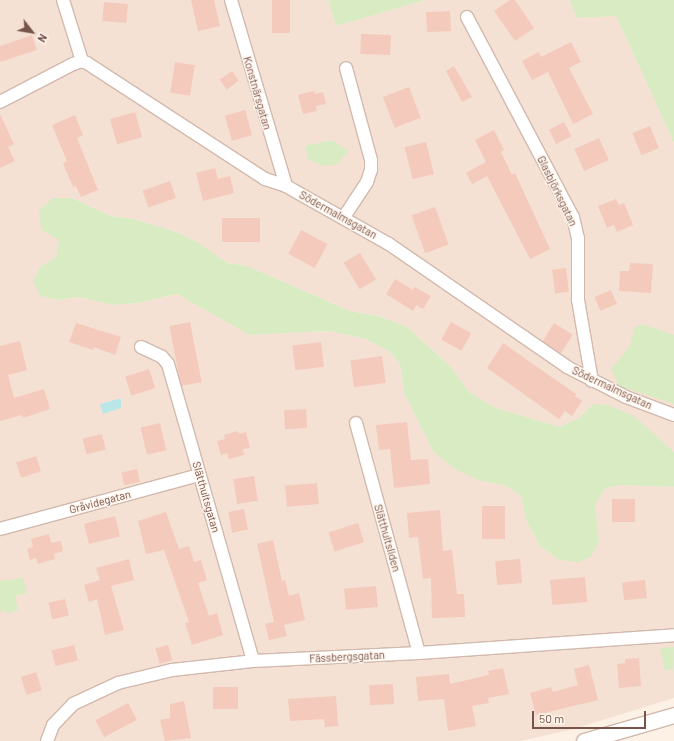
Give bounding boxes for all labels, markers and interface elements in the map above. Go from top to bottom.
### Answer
north arrow [12,12,52,52]
text: N [35,32,50,45]
street label: Konstnärsgatan [240,55,274,131]
street label: Glasbjörksgatan [534,154,580,228]
street label: Södermalmsgatan [297,188,379,242]
street label: Södermalmsgatan [570,364,654,412]
street label: Slätthultsgatan [190,460,222,534]
street label: Gråvidegatan [68,487,132,517]
street label: Slätthultsliden [371,503,403,573]
street label: Fässbergsgatan [309,648,385,666]
scale bar [534,703,648,729]
text: 50 m [539,711,564,725]

